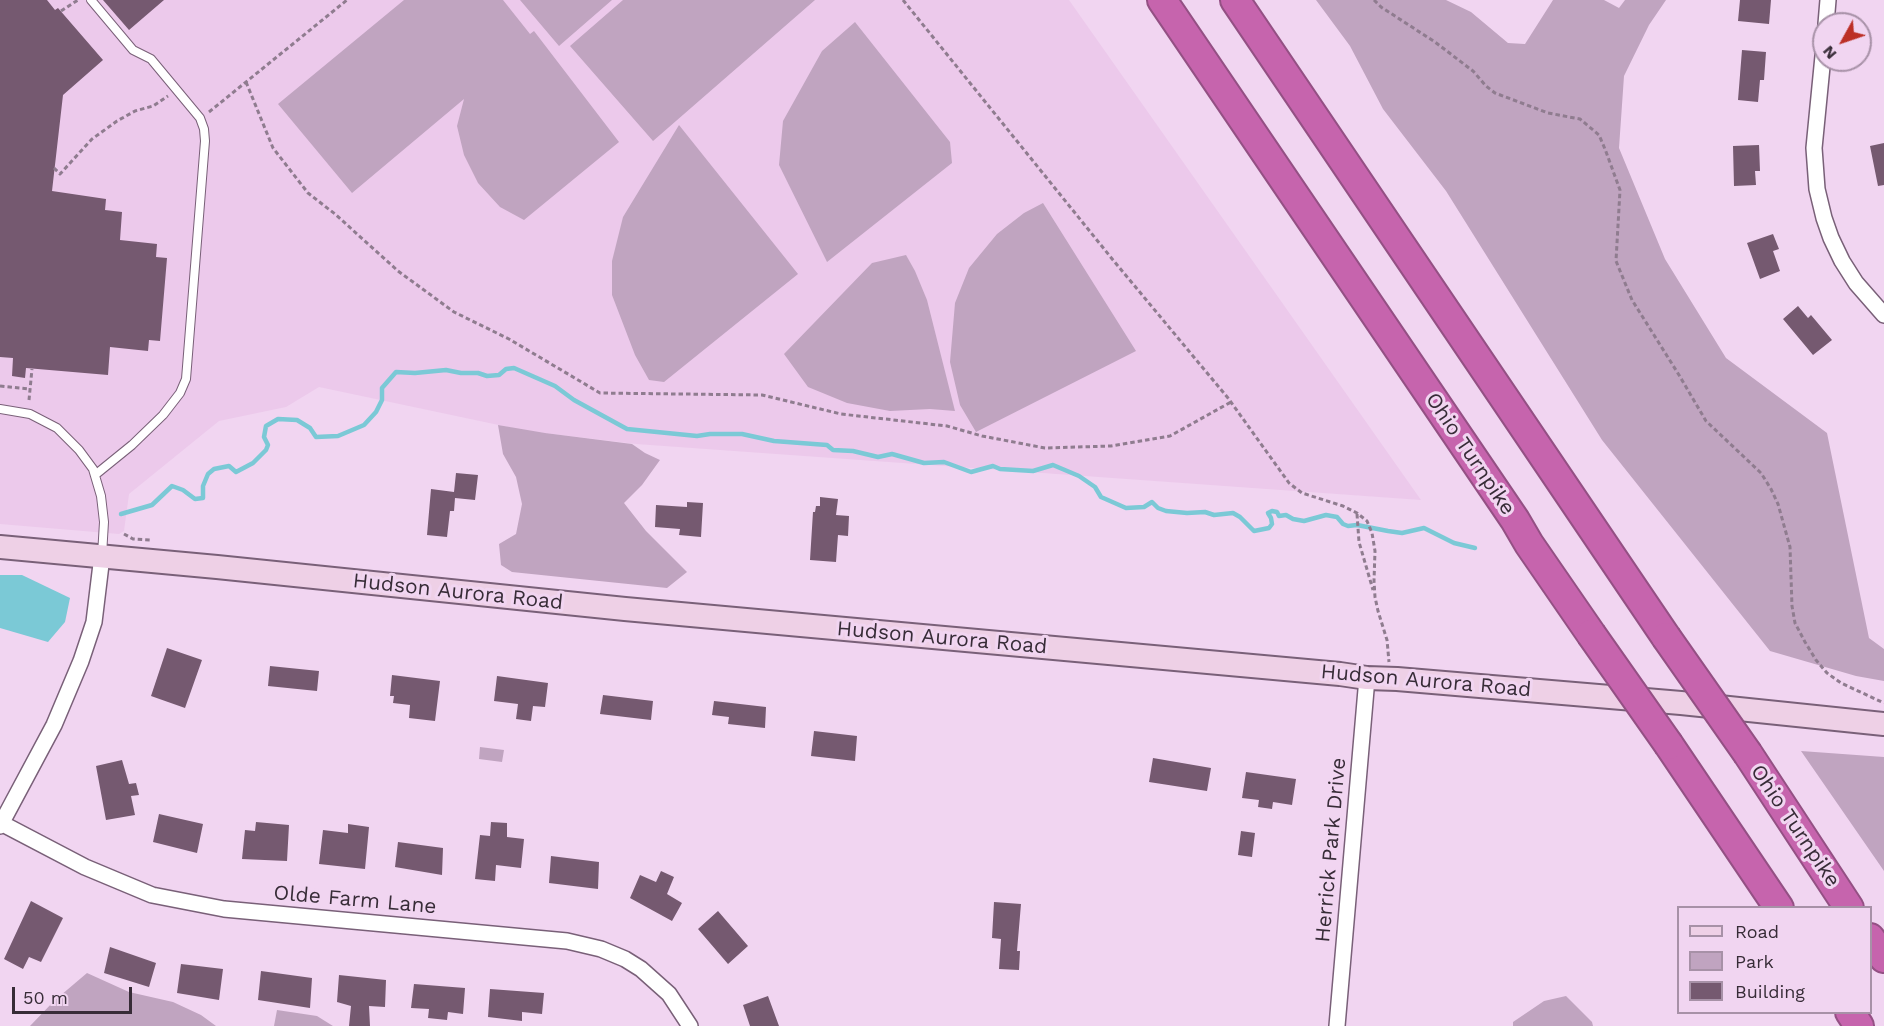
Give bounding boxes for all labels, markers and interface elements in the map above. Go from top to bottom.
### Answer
north arrow [1812,12,1872,72]
text: N [1818,42,1840,63]
street label: Ohio Turnpike [1420,388,1520,520]
street label: Hudson Aurora Road [352,568,564,616]
street label: Hudson Aurora Road [836,616,1048,660]
street label: Hudson Aurora Road [1320,659,1532,703]
street label: Herrick Park Drive [1310,757,1352,943]
street label: Ohio Turnpike [1745,760,1845,892]
street label: Olde Farm Lane [272,880,438,920]
legend [1677,906,1872,1014]
text: Road [1735,921,1779,942]
text: Park [1735,951,1774,972]
scale bar [15,975,135,1013]
text: Building [1735,981,1805,1002]
text: 50 m [23,987,68,1008]

